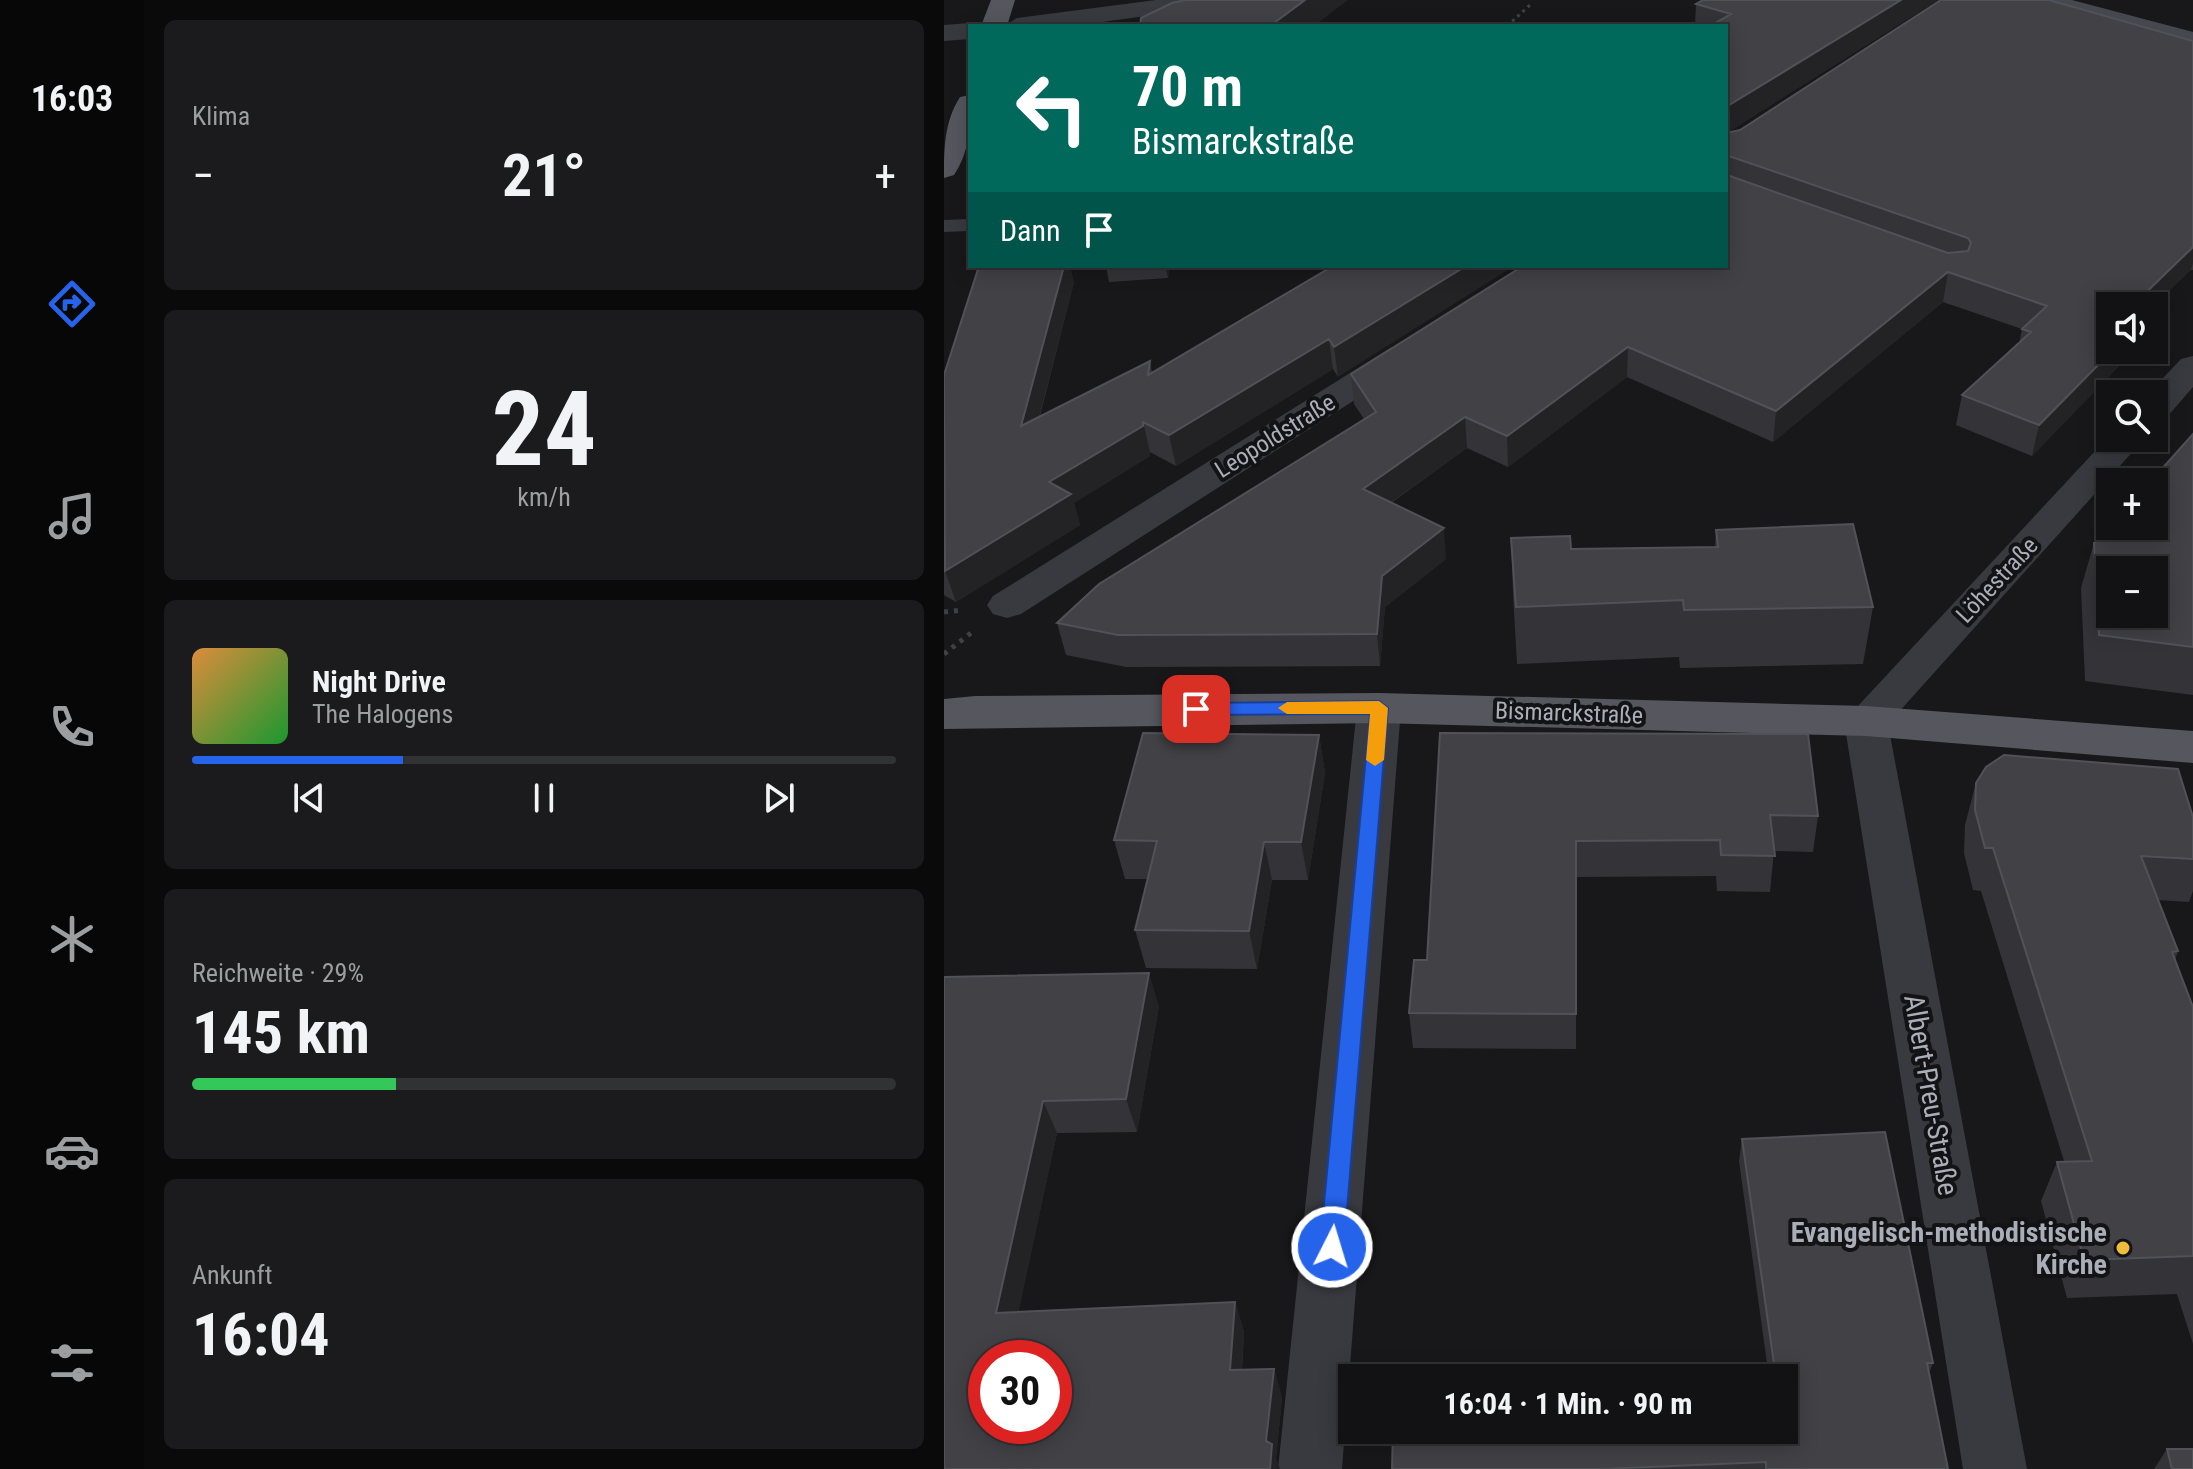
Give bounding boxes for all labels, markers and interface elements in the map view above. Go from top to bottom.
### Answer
text: 70 m [1132,54,1243,120]
icon: left [1000,56,1104,160]
text: 16:03 [31,78,113,120]
text: Klima [192,101,250,131]
text: Bismarckstraße [1132,121,1354,163]
text: 21° [502,140,586,211]
text: − [192,150,214,202]
text: + [874,150,896,202]
icon: arrive [1077,208,1121,252]
text: Dann [1000,213,1061,248]
icon: directions [44,276,100,332]
map controls [2096,292,2168,628]
button: sound [2096,292,2168,364]
text: 24 [491,369,597,490]
button: search [2096,380,2168,452]
street label: Leopoldstraße [1210,388,1340,484]
button: + [2096,468,2168,540]
text: km/h [517,482,571,512]
icon: music [44,488,100,544]
street label: Löhestraße [1950,532,2044,628]
button: − [2096,556,2168,628]
text: Night Drive [312,664,446,699]
pin [1162,675,1230,743]
icon: arrive [1174,687,1218,731]
street label: Bismarckstraße [1494,696,1644,730]
icon: phone [44,699,100,755]
text: The Halogens [312,699,453,729]
icon: previous [287,776,331,820]
icon: pause [522,776,566,820]
icon: next [757,776,801,820]
icon: climate [44,911,100,967]
text: Reichweite · 29% [192,958,364,988]
street label: Albert-Preu-Straße [1897,992,1965,1198]
text: 145 km [192,997,370,1068]
icon: car [44,1123,100,1179]
position arrow [1290,1205,1374,1289]
place label: Evangelisch-methodistische Kirche [1791,1216,2107,1281]
marker: Evangelisch-methodistische Kirche [2114,1239,2132,1257]
text: Ankunft [192,1260,272,1290]
text: 16:04 [192,1299,330,1370]
icon: filters [44,1335,100,1391]
speed limit sign: 30 [968,1340,1072,1444]
text: 16:04 · 1 Min. · 90 m [1444,1386,1692,1421]

